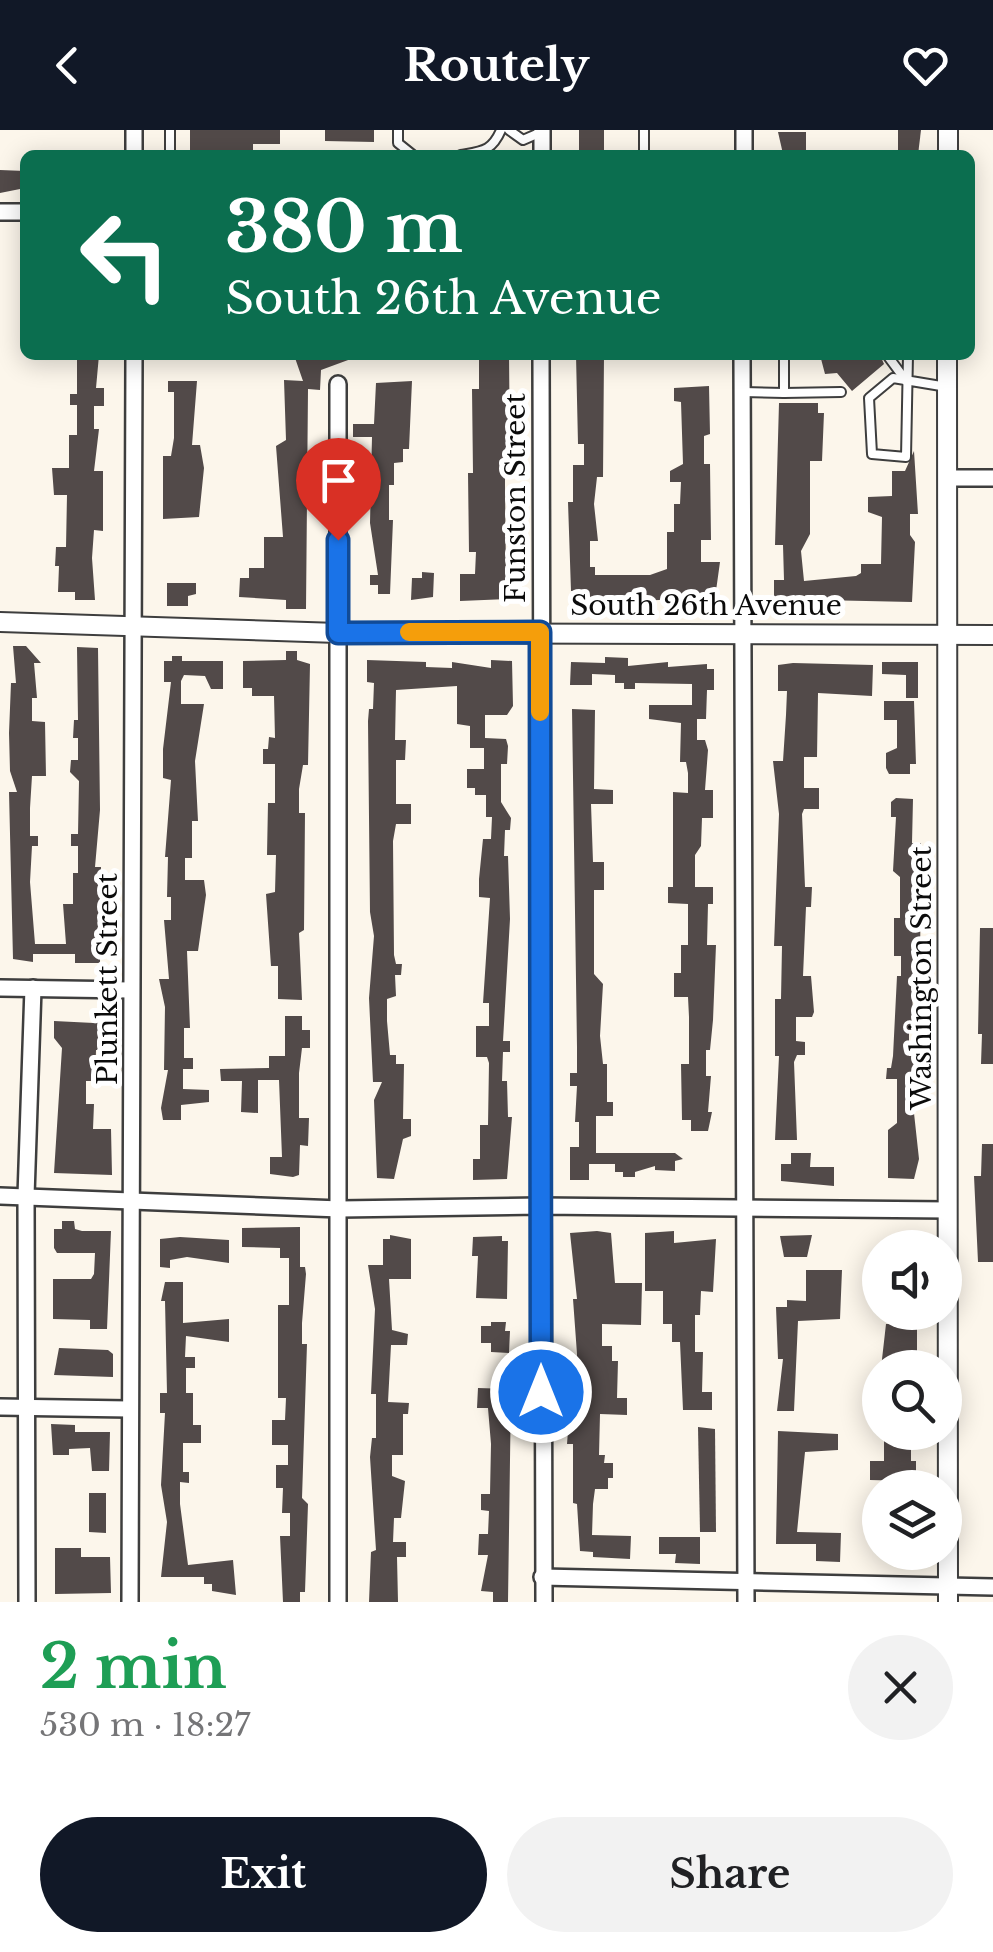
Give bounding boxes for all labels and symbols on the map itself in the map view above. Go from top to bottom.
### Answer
street label: Funston Street [498,393,533,603]
pin [296,438,381,541]
street label: South 26th Avenue [570,588,842,623]
street label: Washington Street [904,846,939,1111]
street label: Plunkett Street [90,873,125,1085]
position arrow [489,1340,593,1444]

